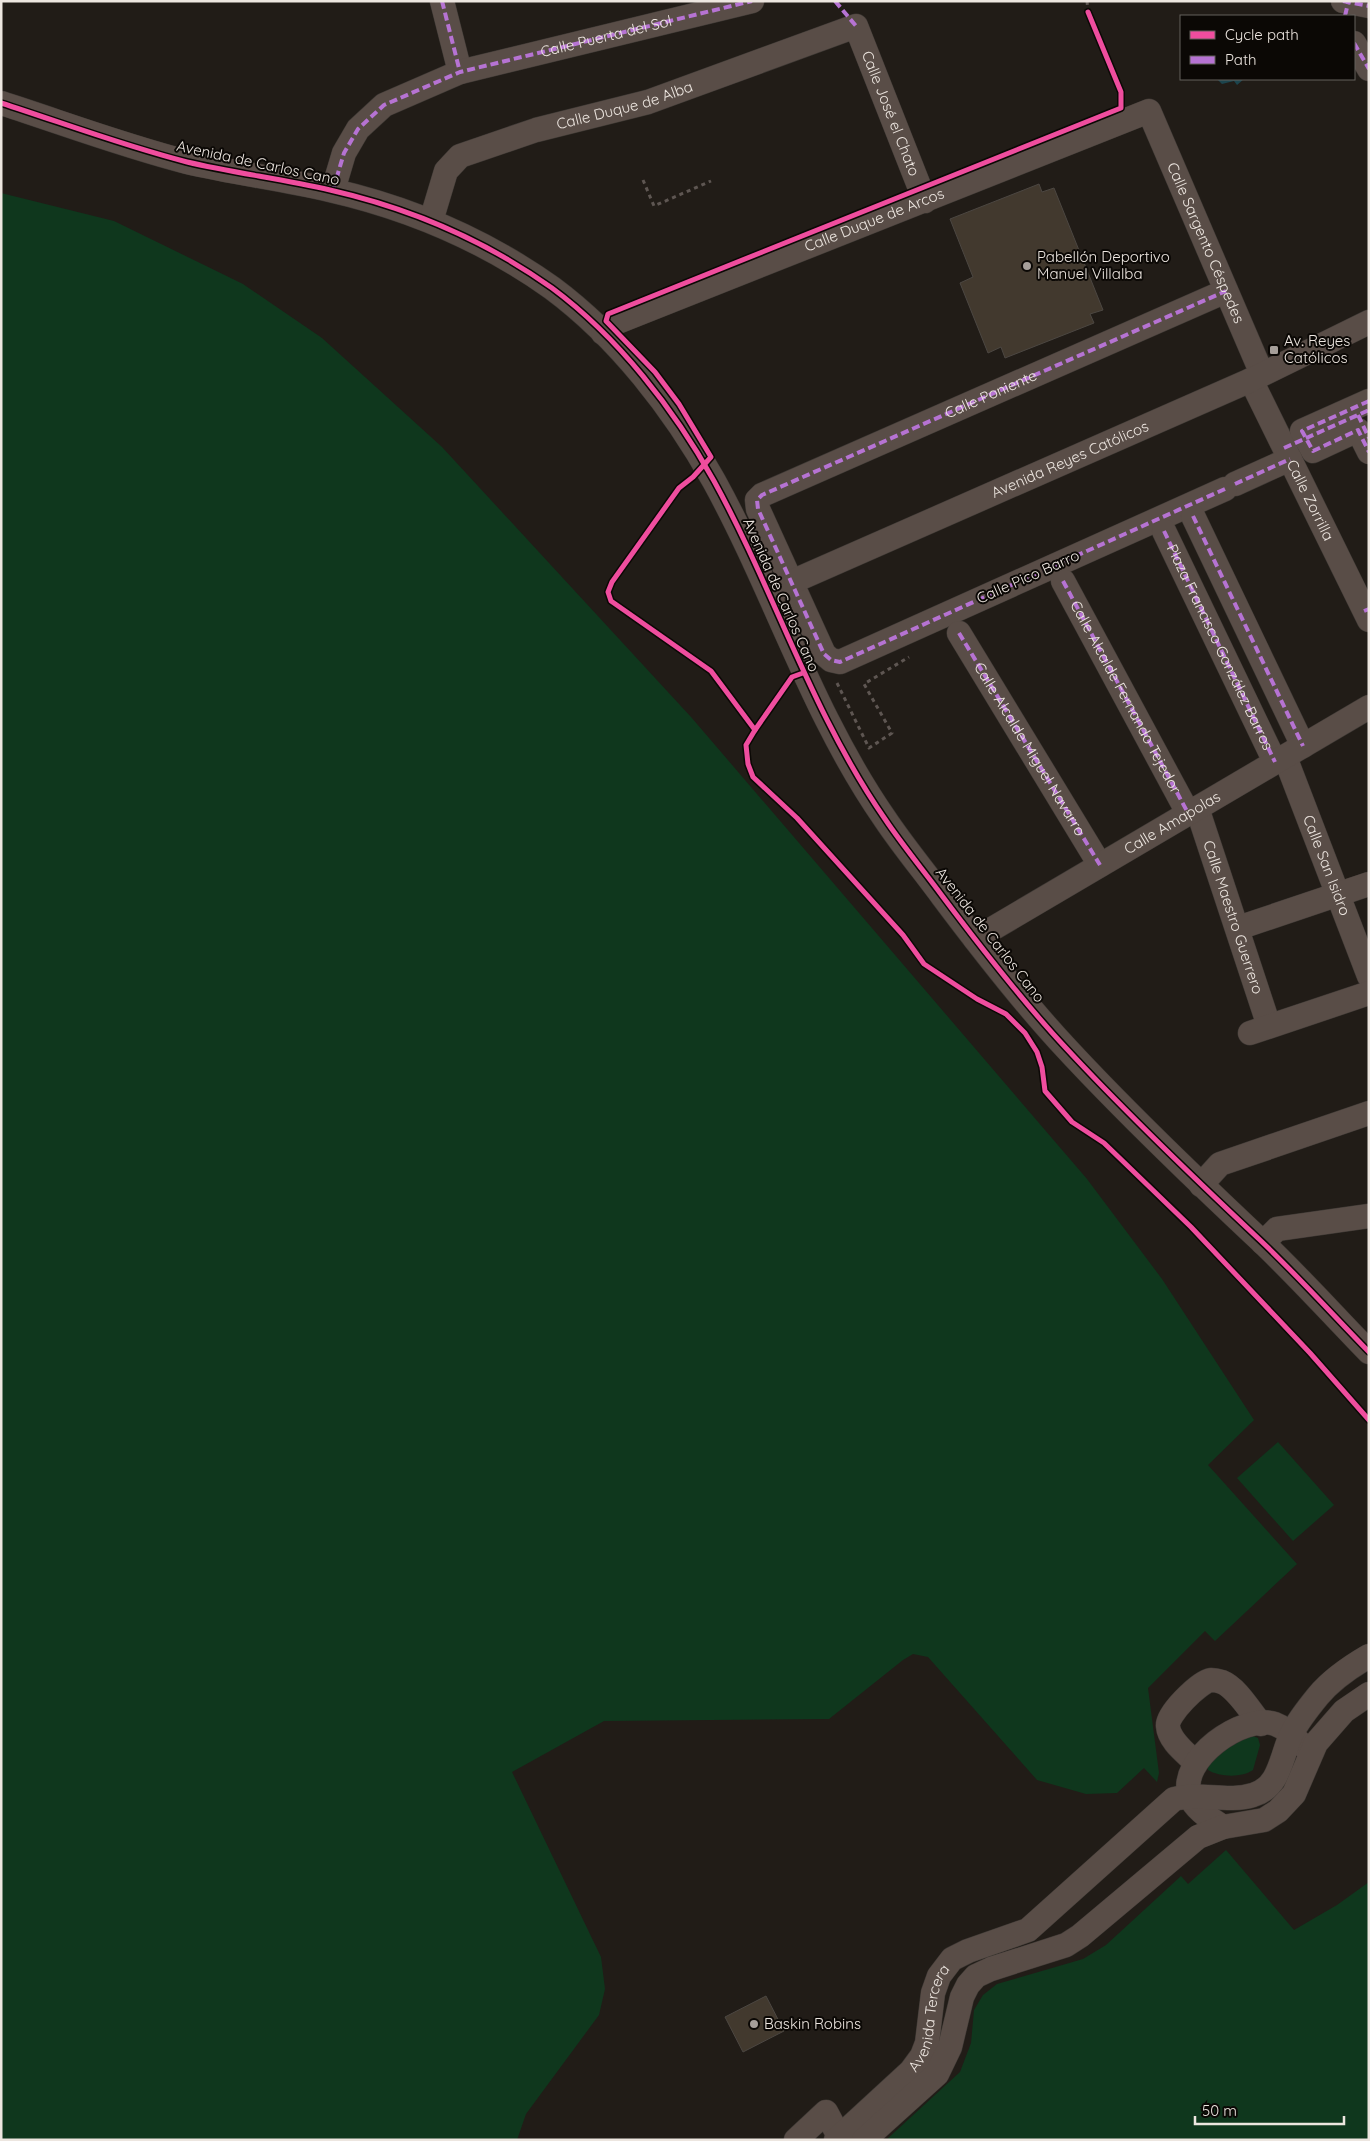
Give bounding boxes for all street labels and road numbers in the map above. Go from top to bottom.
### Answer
street label: Calle Puerta del Sol [538,11,674,61]
street label: Calle José el Chato [858,48,924,179]
street label: Calle Duque de Alba [554,76,695,134]
street label: Avenida de Carlos Cano [175,136,341,189]
street label: Calle Sargento Céspedes [1163,159,1249,326]
street label: Calle Duque de Arcos [802,183,947,256]
street label: Calle Poniente [942,365,1040,422]
street label: Avenida Reyes Católicos [988,416,1151,502]
street label: Calle Zorrilla [1283,456,1338,544]
street label: Avenida de Carlos Cano [739,515,824,675]
street label: Plaza Francisco González Barros [1163,541,1278,753]
street label: Calle Pico Barro [973,545,1082,608]
street label: Calle Alcalde Fernando Tejedor [1066,597,1186,797]
street label: Calle Alcalde Miguel Navarro [970,659,1090,839]
street label: Calle Amapolas [1121,787,1224,858]
street label: Calle San Isidro [1299,812,1355,918]
street label: Calle Maestro Guerrero [1199,838,1268,996]
street label: Avenida de Carlos Cano [932,863,1049,1006]
street label: Avenida Tercera [904,1960,954,2075]

